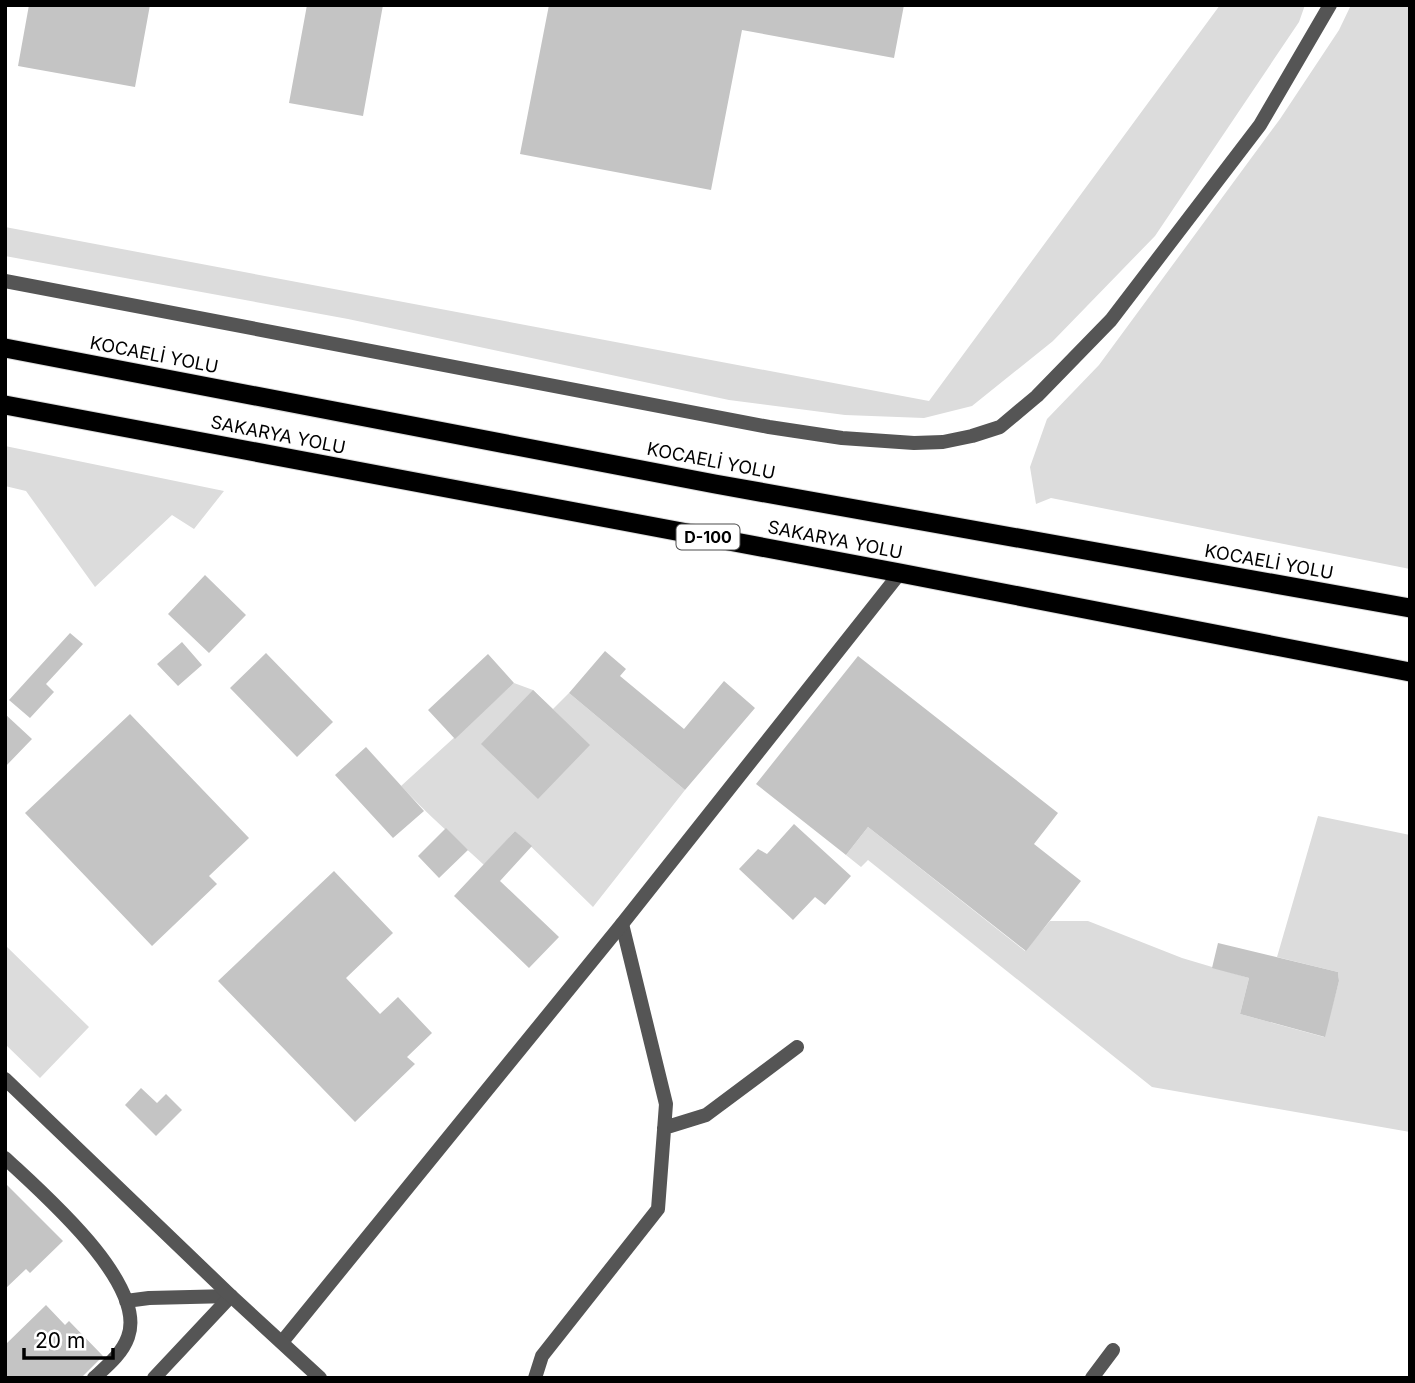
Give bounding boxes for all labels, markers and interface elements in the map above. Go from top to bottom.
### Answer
street label: KOCAELİ YOLU [88,331,220,377]
street label: SAKARYA YOLU [209,411,347,458]
street label: KOCAELİ YOLU [645,437,777,483]
street label: SAKARYA YOLU [766,516,904,563]
road number: D-100 [676,524,740,550]
street label: KOCAELİ YOLU [1203,539,1335,583]
scale bar [24,1316,114,1360]
text: 20 m [35,1328,85,1353]

